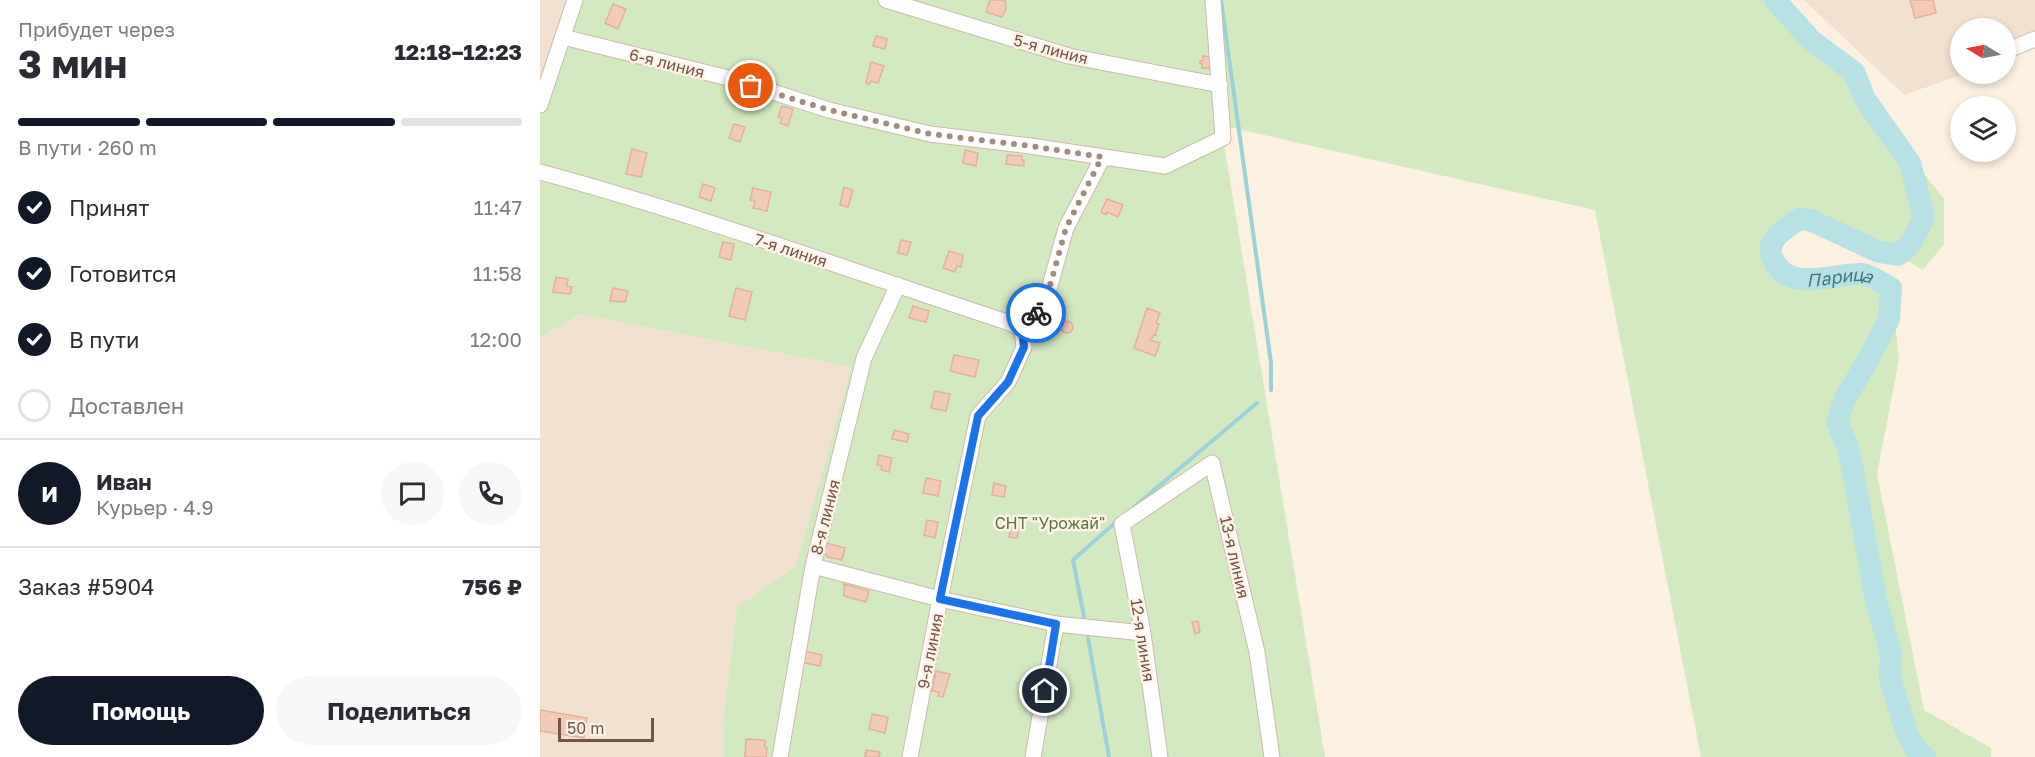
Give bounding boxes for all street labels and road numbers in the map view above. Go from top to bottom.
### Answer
street label: 5-я линия [1012,29,1090,69]
street label: 6-я линия [627,44,707,82]
street label: 7-я линия [752,229,830,271]
street label: 8-я линия [806,477,844,557]
street label: 13-я линия [1216,514,1254,600]
street label: 12-я линия [1127,597,1159,683]
street label: 9-я линия [913,611,947,691]

